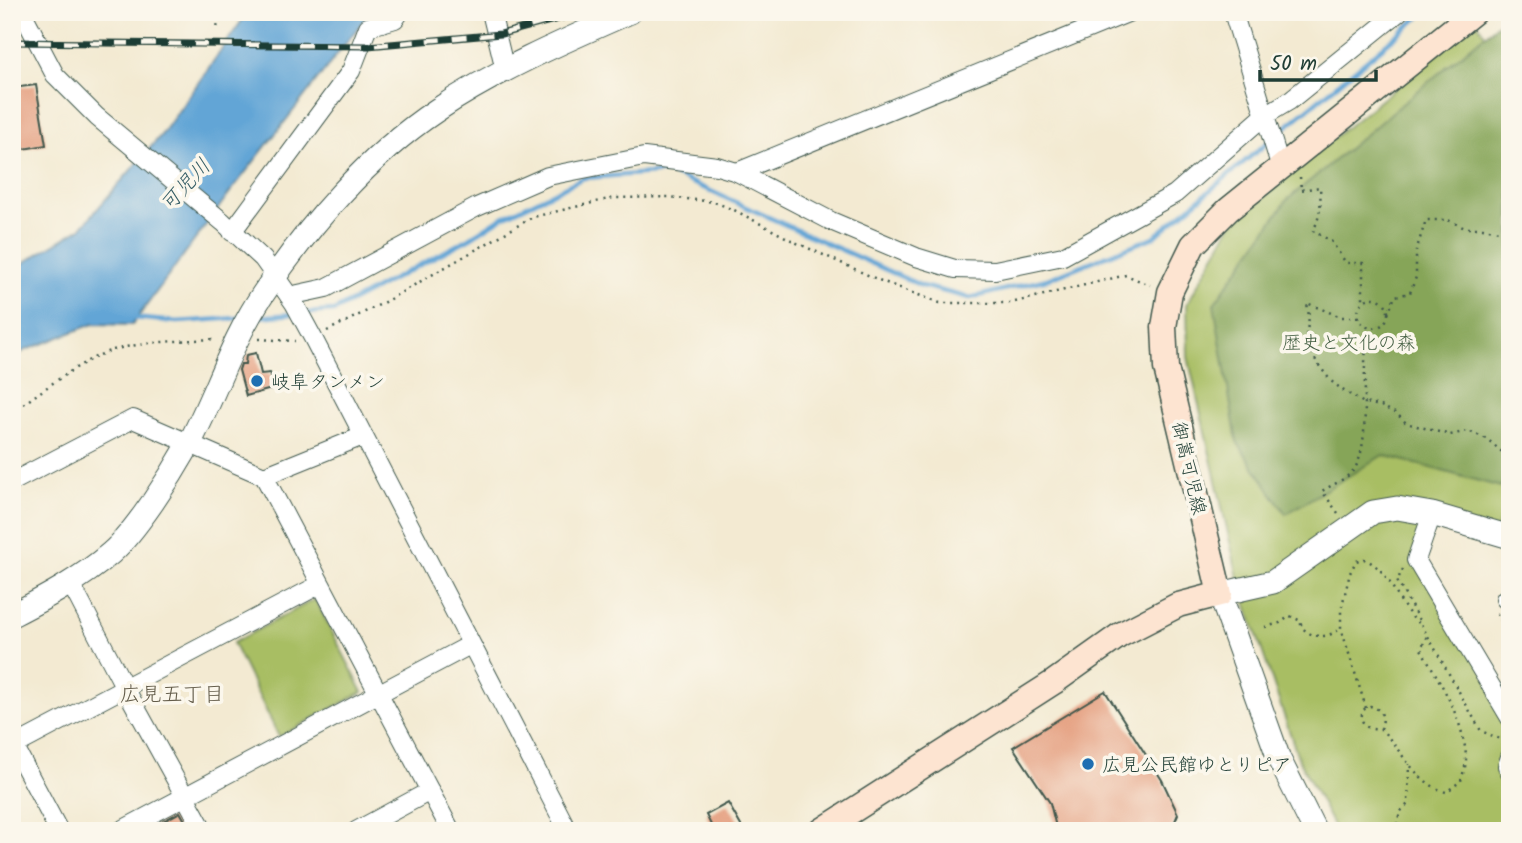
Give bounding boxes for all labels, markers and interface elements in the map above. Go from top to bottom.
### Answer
scale bar [1260,38,1375,82]
text: 50 m [1270,48,1317,81]
water label: 可児川 [153,152,220,220]
park label: 歴史と文化の森 [1282,329,1416,359]
place label: 岐阜タンメン [271,368,385,398]
marker: 岐阜タンメン [249,373,265,389]
street label: 御嵩可児線 [1163,419,1213,518]
district label: 広見五丁目 [120,679,225,712]
place label: 広見公民館ゆとりピア [1102,751,1292,781]
marker: 広見公民館ゆとりピア [1080,756,1096,772]

